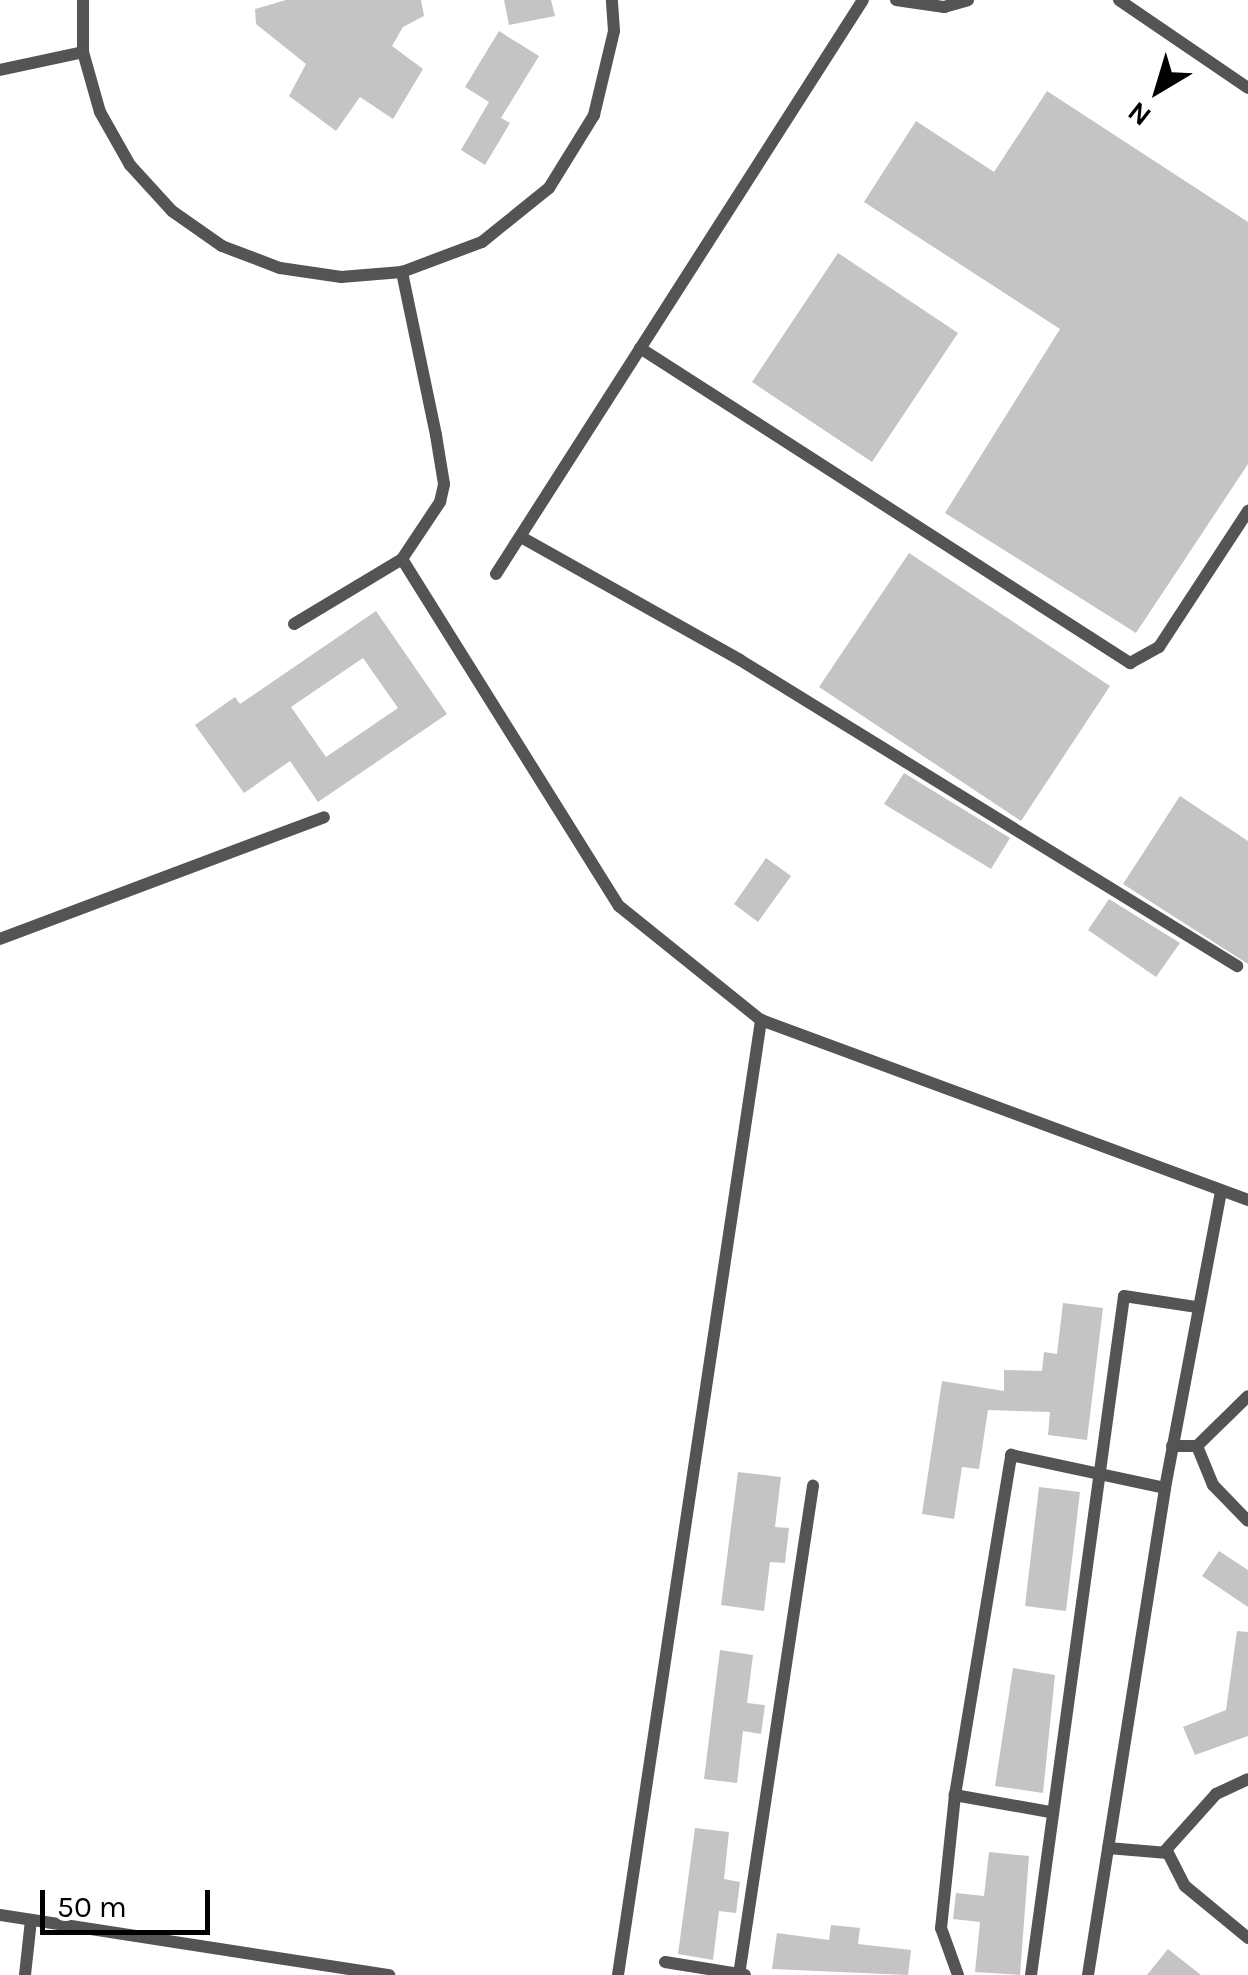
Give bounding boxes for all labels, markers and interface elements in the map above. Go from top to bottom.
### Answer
north arrow [1108,40,1208,140]
text: N [1121,95,1157,133]
scale bar [45,1870,215,1932]
text: 50 m [57,1889,127,1925]

